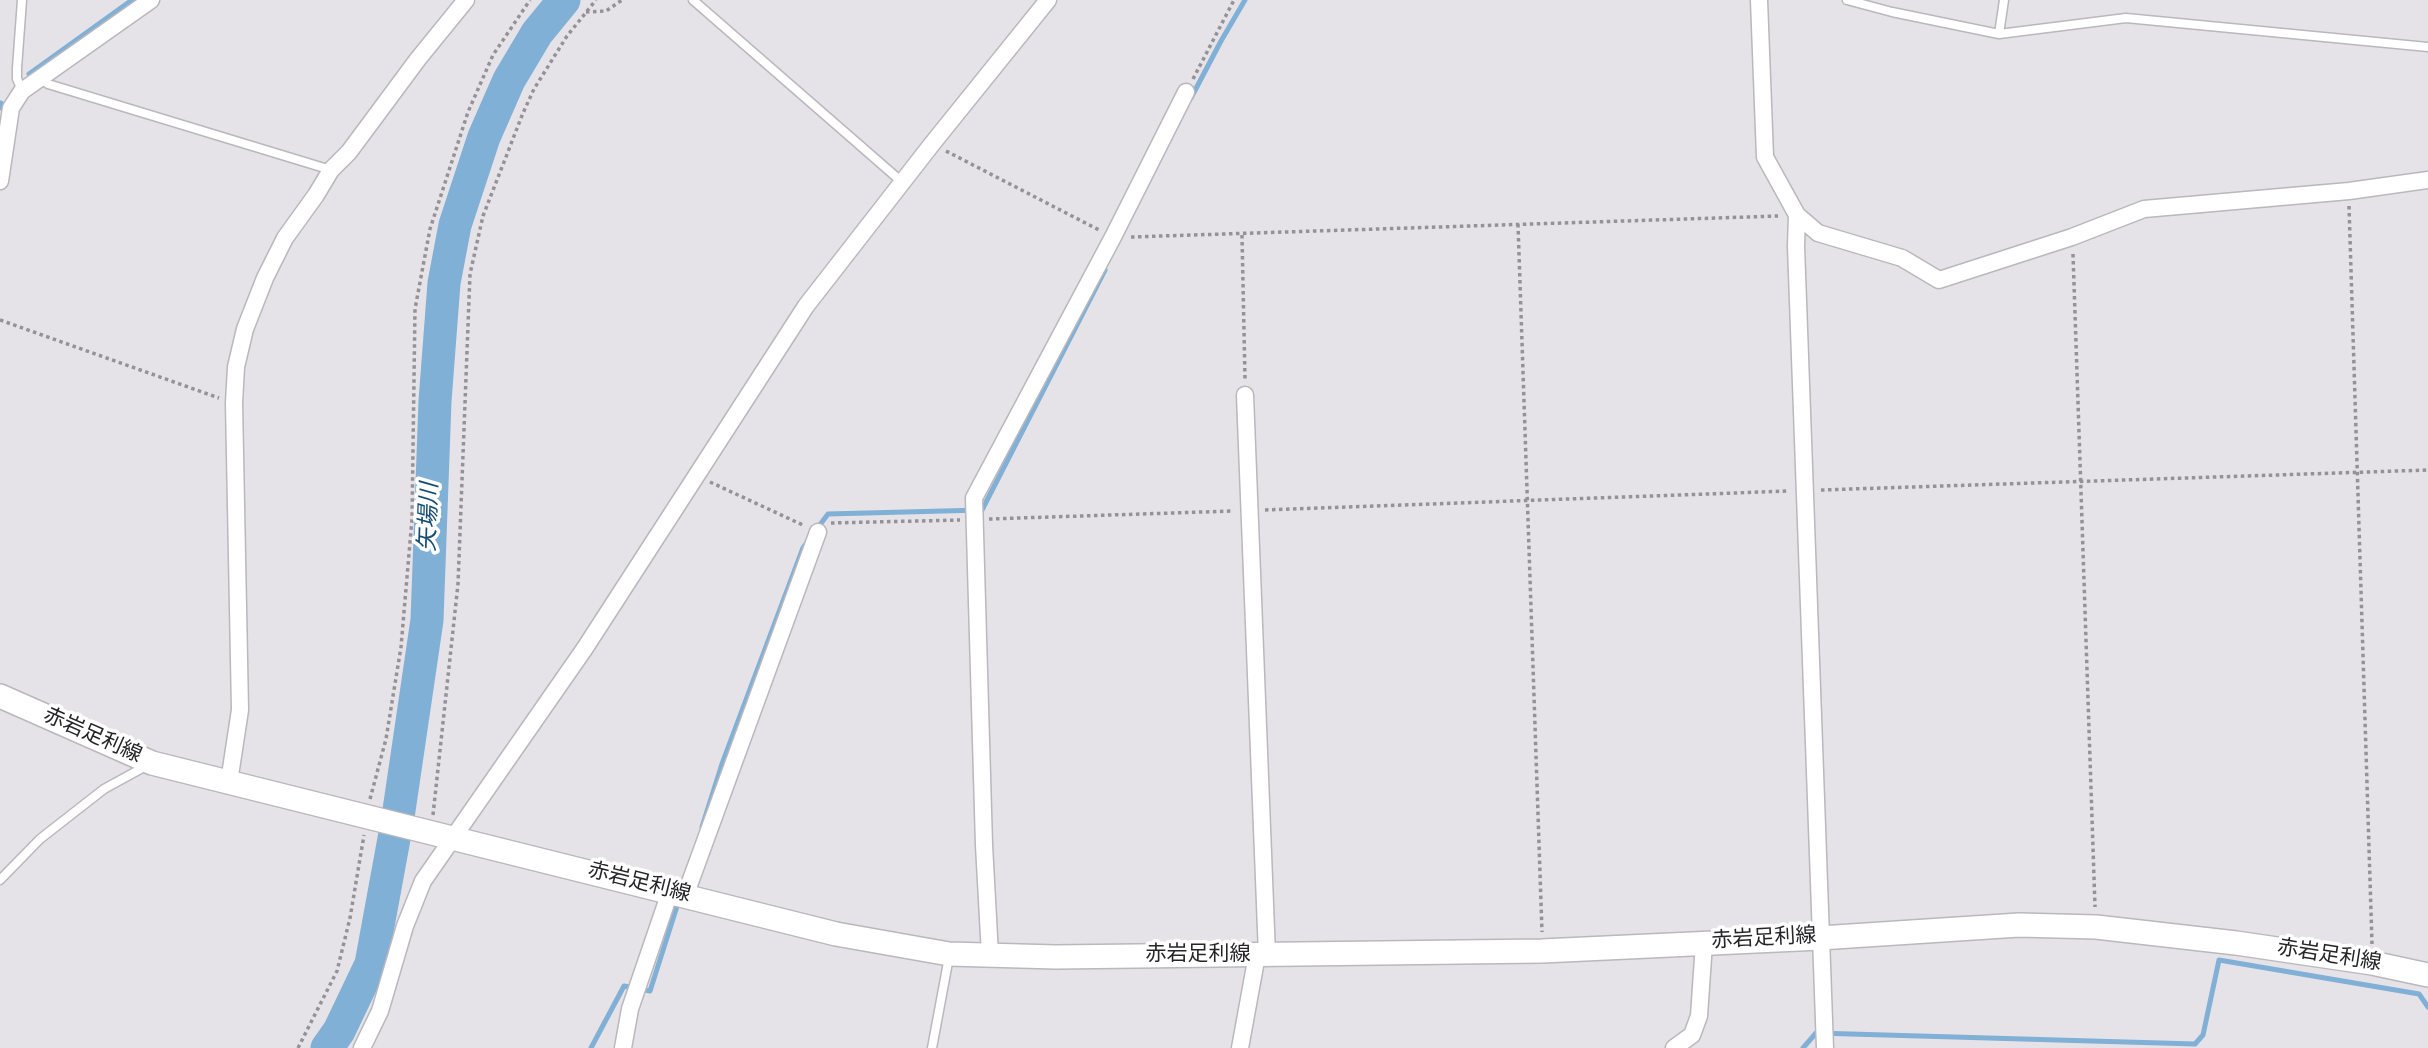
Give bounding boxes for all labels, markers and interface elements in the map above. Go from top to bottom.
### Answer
water label: 矢場川 [416,482,446,552]
street label: 赤岩足利線 [39,704,145,770]
street label: 赤岩足利線 [585,859,693,909]
street label: 赤岩足利線 [1711,925,1817,955]
street label: 赤岩足利線 [2275,936,2383,978]
street label: 赤岩足利線 [1146,943,1250,969]

